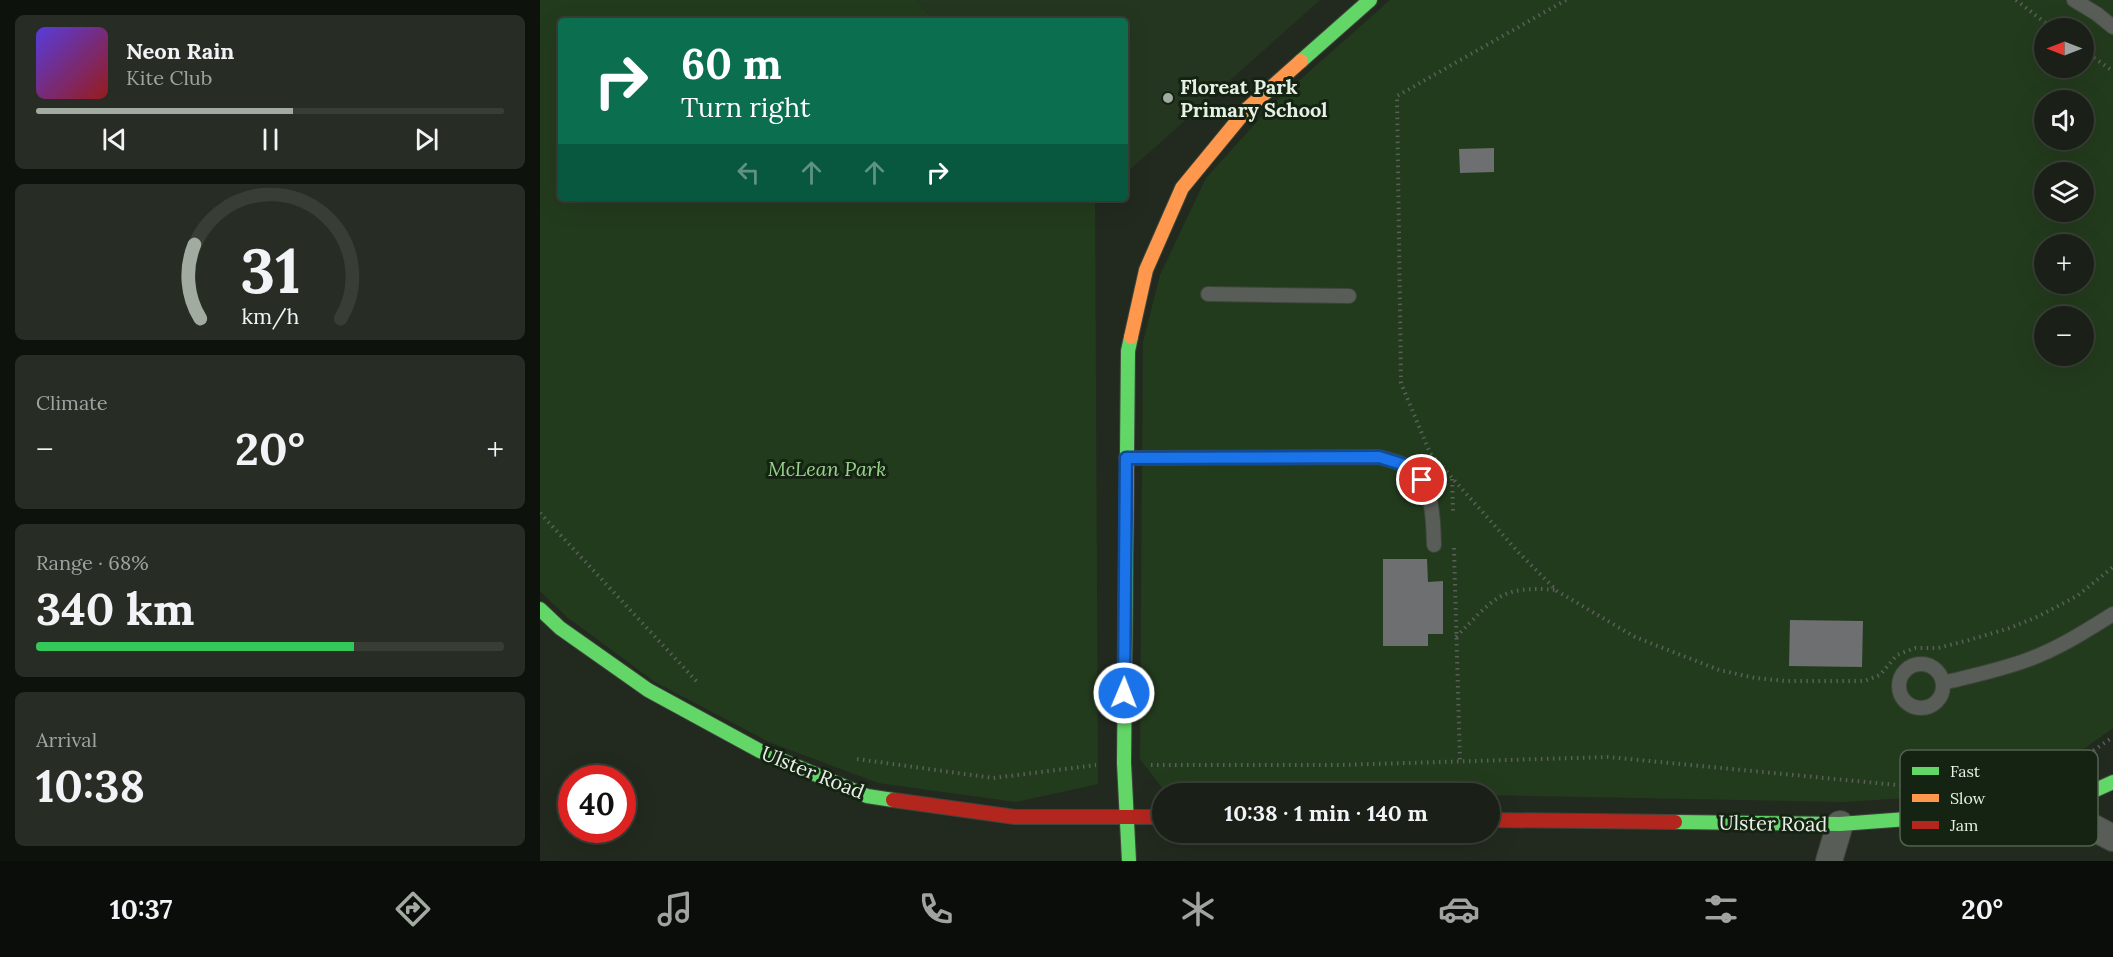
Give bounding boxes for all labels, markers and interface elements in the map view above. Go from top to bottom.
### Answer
north arrow [2034,18,2094,78]
map controls [2034,18,2094,366]
text: Neon Rain [126,37,234,65]
text: 60 m [681,37,782,91]
icon: right [582,42,660,120]
text: Kite Club [126,65,212,90]
place label: Floreat Park Primary School [1180,74,1327,122]
text: Turn right [681,90,810,124]
button: sound [2034,90,2094,150]
marker: Floreat Park Primary School [1161,91,1175,105]
icon: previous [98,123,131,156]
icon: pause [254,123,287,156]
icon: next [410,123,443,156]
icon: left [732,156,765,189]
icon: ahead [795,156,828,189]
icon: ahead [858,156,891,189]
icon: right [921,156,954,189]
button: layers [2034,162,2094,222]
text: 31 [240,230,300,310]
button: + [2034,234,2094,294]
text: km/h [241,302,299,330]
button: − [2034,306,2094,366]
text: Climate [36,390,108,415]
text: 20° [235,420,305,477]
text: − [36,428,54,470]
text: + [486,428,504,470]
pin [1396,454,1447,505]
park label: McLean Park [768,456,886,481]
icon: arrive [1405,463,1438,496]
text: Range · 68% [36,550,149,575]
text: 340 km [36,580,194,637]
position arrow [1092,661,1156,725]
text: Arrival [36,727,97,752]
street label: Ulster Road [758,740,868,804]
legend [1900,750,2098,846]
text: 10:38 [36,757,145,814]
text: Fast [1950,761,1981,781]
speed limit sign: 40 [558,765,636,843]
text: Slow [1950,788,1986,808]
text: 10:38 · 1 min · 140 m [1224,799,1428,827]
street label: Ulster Road [1718,810,1828,836]
text: Jam [1949,815,1978,835]
icon: directions [392,888,434,930]
icon: music [654,888,696,930]
icon: phone [915,888,957,930]
icon: climate [1177,888,1219,930]
icon: car [1438,888,1480,930]
icon: filters [1700,888,1742,930]
text: 10:37 [110,892,172,926]
text: 20° [1961,892,2003,926]

